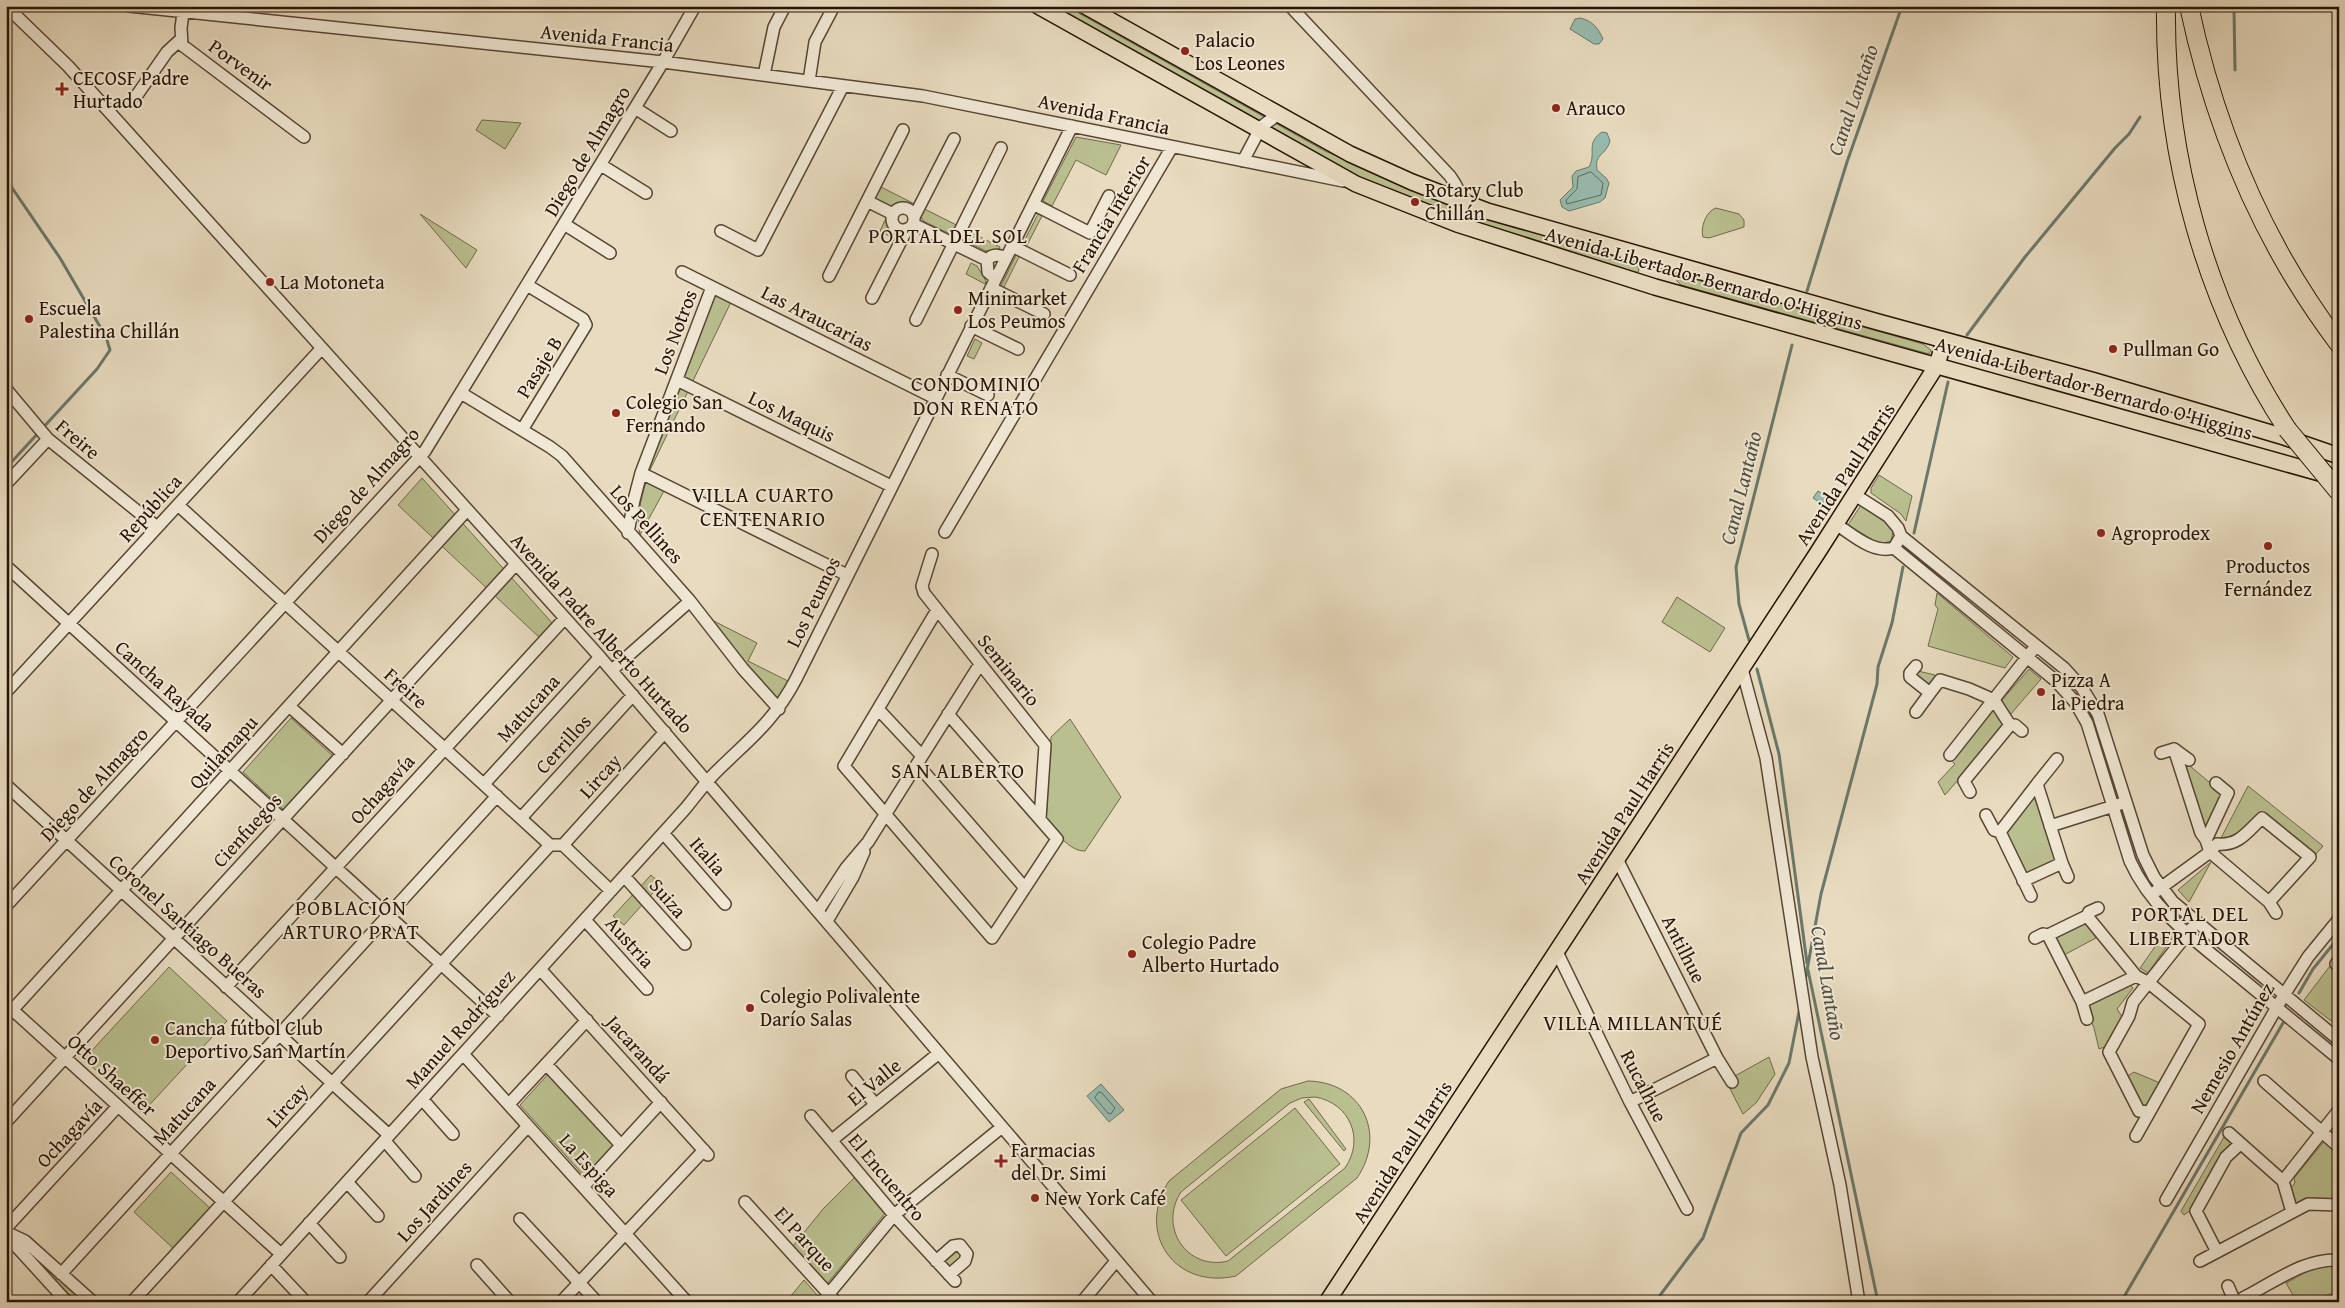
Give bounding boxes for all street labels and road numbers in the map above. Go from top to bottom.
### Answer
street label: Avenida Francia [539,16,676,59]
street label: Porvenir [203,31,279,98]
street label: Diego de Almagro [536,80,637,222]
street label: Avenida Francia [1036,85,1173,142]
street label: Francia Interior [1064,149,1157,278]
street label: Avenida Libertador Bernardo O'Higgins [1542,218,1866,337]
street label: Las Araucarias [756,277,878,358]
street label: Los Notros [645,285,704,378]
street label: Avenida Libertador Bernardo O'Higgins [1932,328,2256,447]
street label: Pasaje B [508,330,569,403]
street label: Los Maquis [744,382,840,449]
street label: Avenida Paul Harris [1787,397,1902,551]
street label: Freire [50,411,107,466]
street label: Diego de Almagro [305,420,426,549]
street label: República [111,467,188,548]
street label: Los Pellines [604,478,691,570]
street label: Avenida Padre Alberto Hurtado [504,526,701,739]
street label: Los Peumos [778,551,847,652]
street label: Seminario [971,627,1048,712]
street label: Cancha Rayada [109,633,222,739]
street label: Freire [378,660,435,715]
street label: Matucana [489,667,566,748]
street label: Cerrillos [528,707,597,780]
street label: Quilamapu [181,708,264,795]
street label: Diego de Almagro [33,720,155,848]
street label: Avenida Paul Harris [1566,736,1681,890]
street label: Ochagavía [342,747,421,830]
street label: Lircay [572,747,628,805]
street label: Cienfuegos [205,786,288,873]
street label: Italia [683,830,734,882]
street label: Coronel Santiago Bueras [103,847,274,1005]
street label: Suiza [643,871,694,924]
street label: Austria [599,909,662,975]
street label: Antilhue [1655,910,1714,988]
street label: Manuel Rodríguez [398,962,522,1095]
street label: Nemesio Antúnez [2182,977,2281,1119]
street label: Jacarandá [598,1006,677,1090]
street label: Otto Shaeffer [61,1027,163,1123]
street label: Rucalhue [1614,1045,1675,1127]
street label: El Valle [840,1051,907,1112]
street label: Matucana [145,1070,222,1151]
street label: Avenida Paul Harris [1344,1075,1459,1229]
street label: Lircay [259,1076,315,1134]
street label: Ochagavía [29,1091,109,1174]
street label: La Espiga [553,1126,626,1204]
street label: El Encuentro [842,1126,933,1227]
street label: Los Jardines [389,1153,478,1248]
street label: El Parque [768,1200,843,1278]

